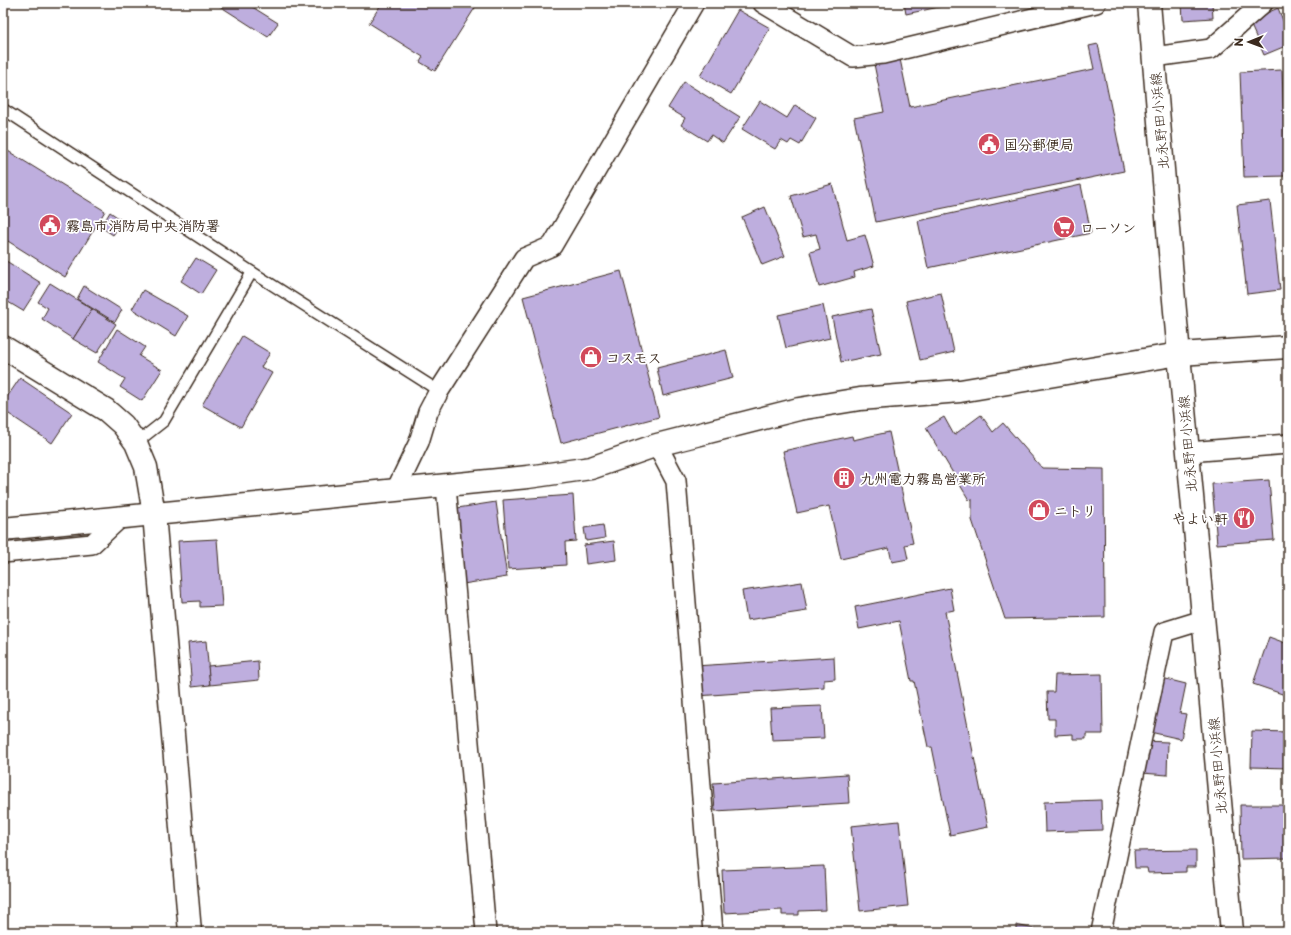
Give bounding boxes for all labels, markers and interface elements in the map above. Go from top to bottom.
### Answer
north arrow [1229,22,1269,62]
text: N [1230,37,1247,47]
street label: 北永野田小浜線 [1144,71,1174,171]
public building icon: 国分郵便局 [976,131,1002,157]
place label: 国分郵便局 [1004,134,1074,155]
public building icon: 霧島市消防局中央消防署 [37,212,63,238]
supermarket icon: ローソン [1051,214,1077,240]
place label: 霧島市消防局中央消防署 [66,215,220,236]
place label: ローソン [1080,217,1136,238]
shop icon: コスモス [578,344,604,370]
place label: コスモス [606,347,661,368]
street label: 北永野田小浜線 [1172,394,1202,494]
building icon: 九州電力霧島営業所 [831,465,857,491]
place label: 九州電力霧島営業所 [860,468,986,489]
shop icon: ニトリ [1026,497,1052,523]
place label: ニトリ [1054,500,1096,521]
restaurant icon: やよい軒 [1231,505,1257,531]
place label: やよい軒 [1172,508,1228,529]
street label: 北永野田小浜線 [1202,716,1232,816]

